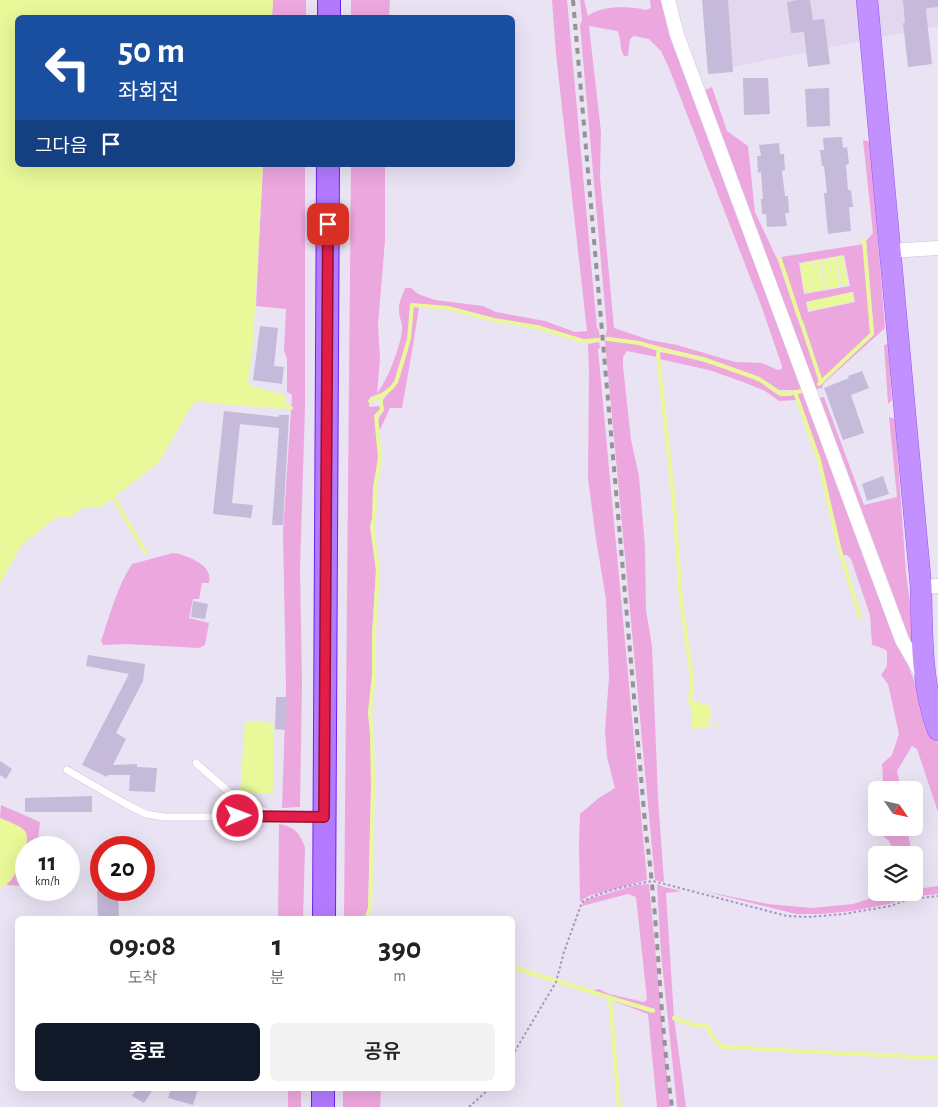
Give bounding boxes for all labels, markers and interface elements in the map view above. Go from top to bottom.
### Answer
text: 50 m [118,34,185,69]
icon: left [35,35,100,100]
text: 좌회전 [118,81,179,103]
icon: arrive [97,130,125,158]
text: 그다음 [35,137,87,156]
pin [307,203,349,245]
icon: arrive [314,210,342,238]
north arrow [868,781,922,836]
map controls [868,781,923,901]
position arrow [211,789,263,841]
speed limit sign: 20 [90,836,155,901]
button: layers [868,846,923,901]
text: 11 [38,850,57,875]
text: km/h [35,875,60,887]
text: 09:08 [109,931,176,961]
text: 1 [272,931,283,961]
text: 390 [378,934,421,964]
text: m [393,968,406,984]
text: 도착 [128,970,157,986]
text: 분 [270,970,285,986]
button: 종료 [35,1023,260,1081]
button: 공유 [270,1023,495,1081]

